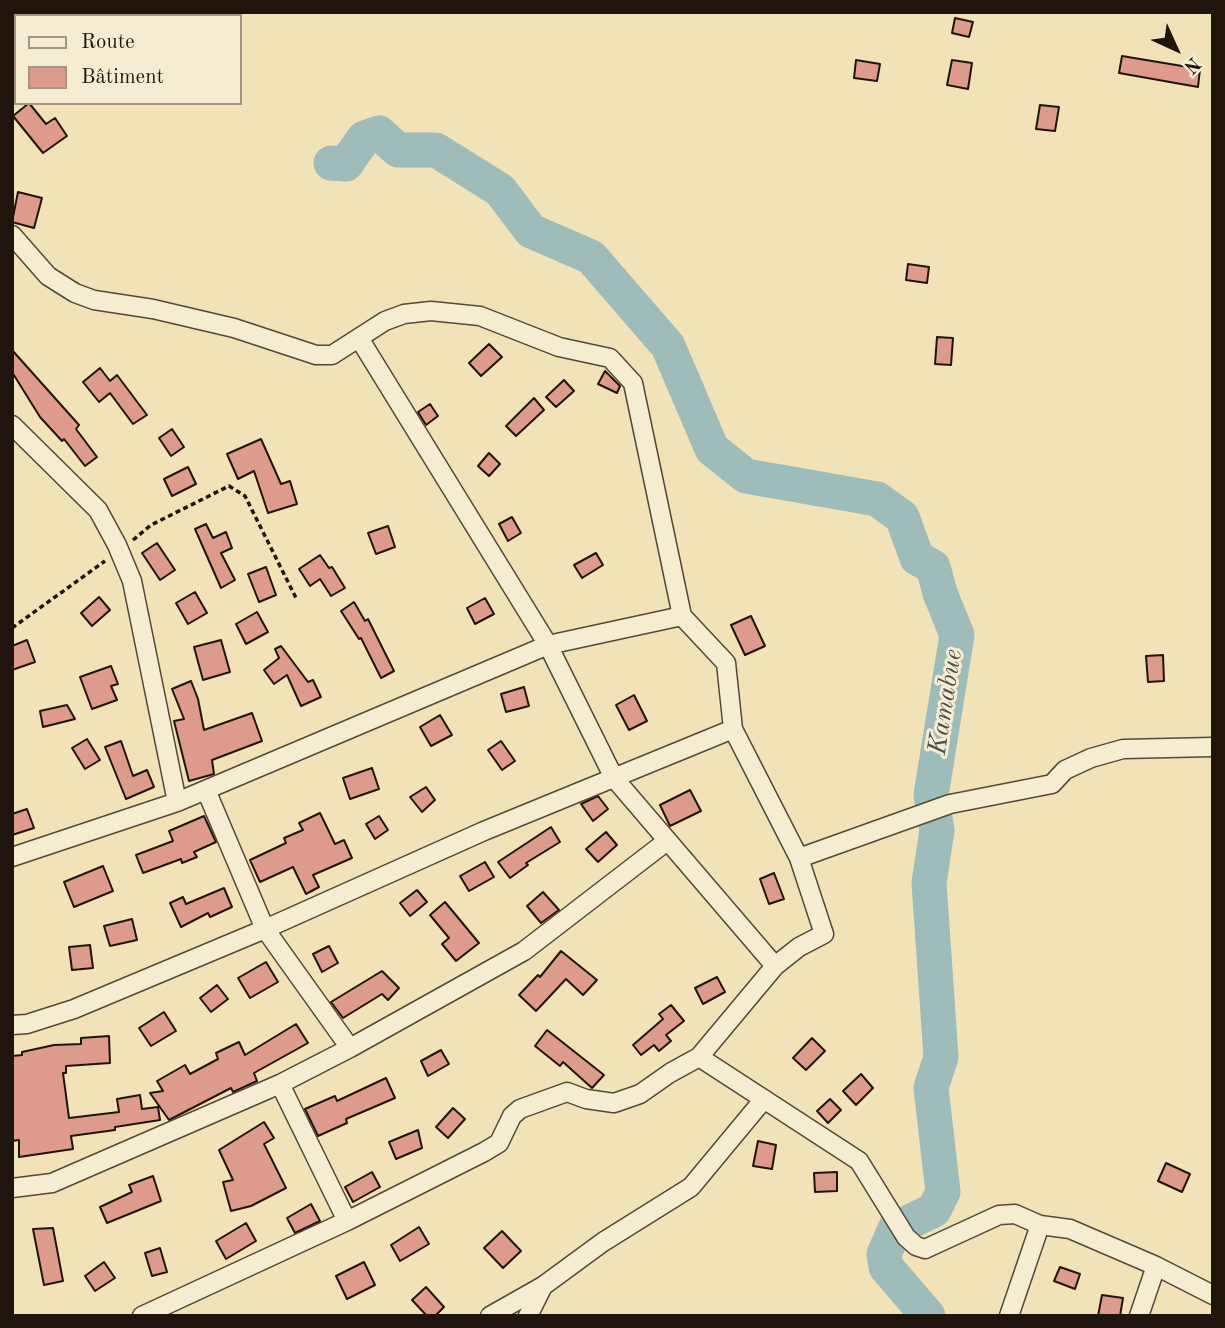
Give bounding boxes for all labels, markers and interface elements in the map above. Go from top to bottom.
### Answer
legend [14,14,242,105]
north arrow [1141,14,1211,84]
text: Route [81,32,135,53]
text: N [1179,52,1203,76]
text: Bâtiment [81,67,164,88]
water label: Kamabue [922,647,970,757]

